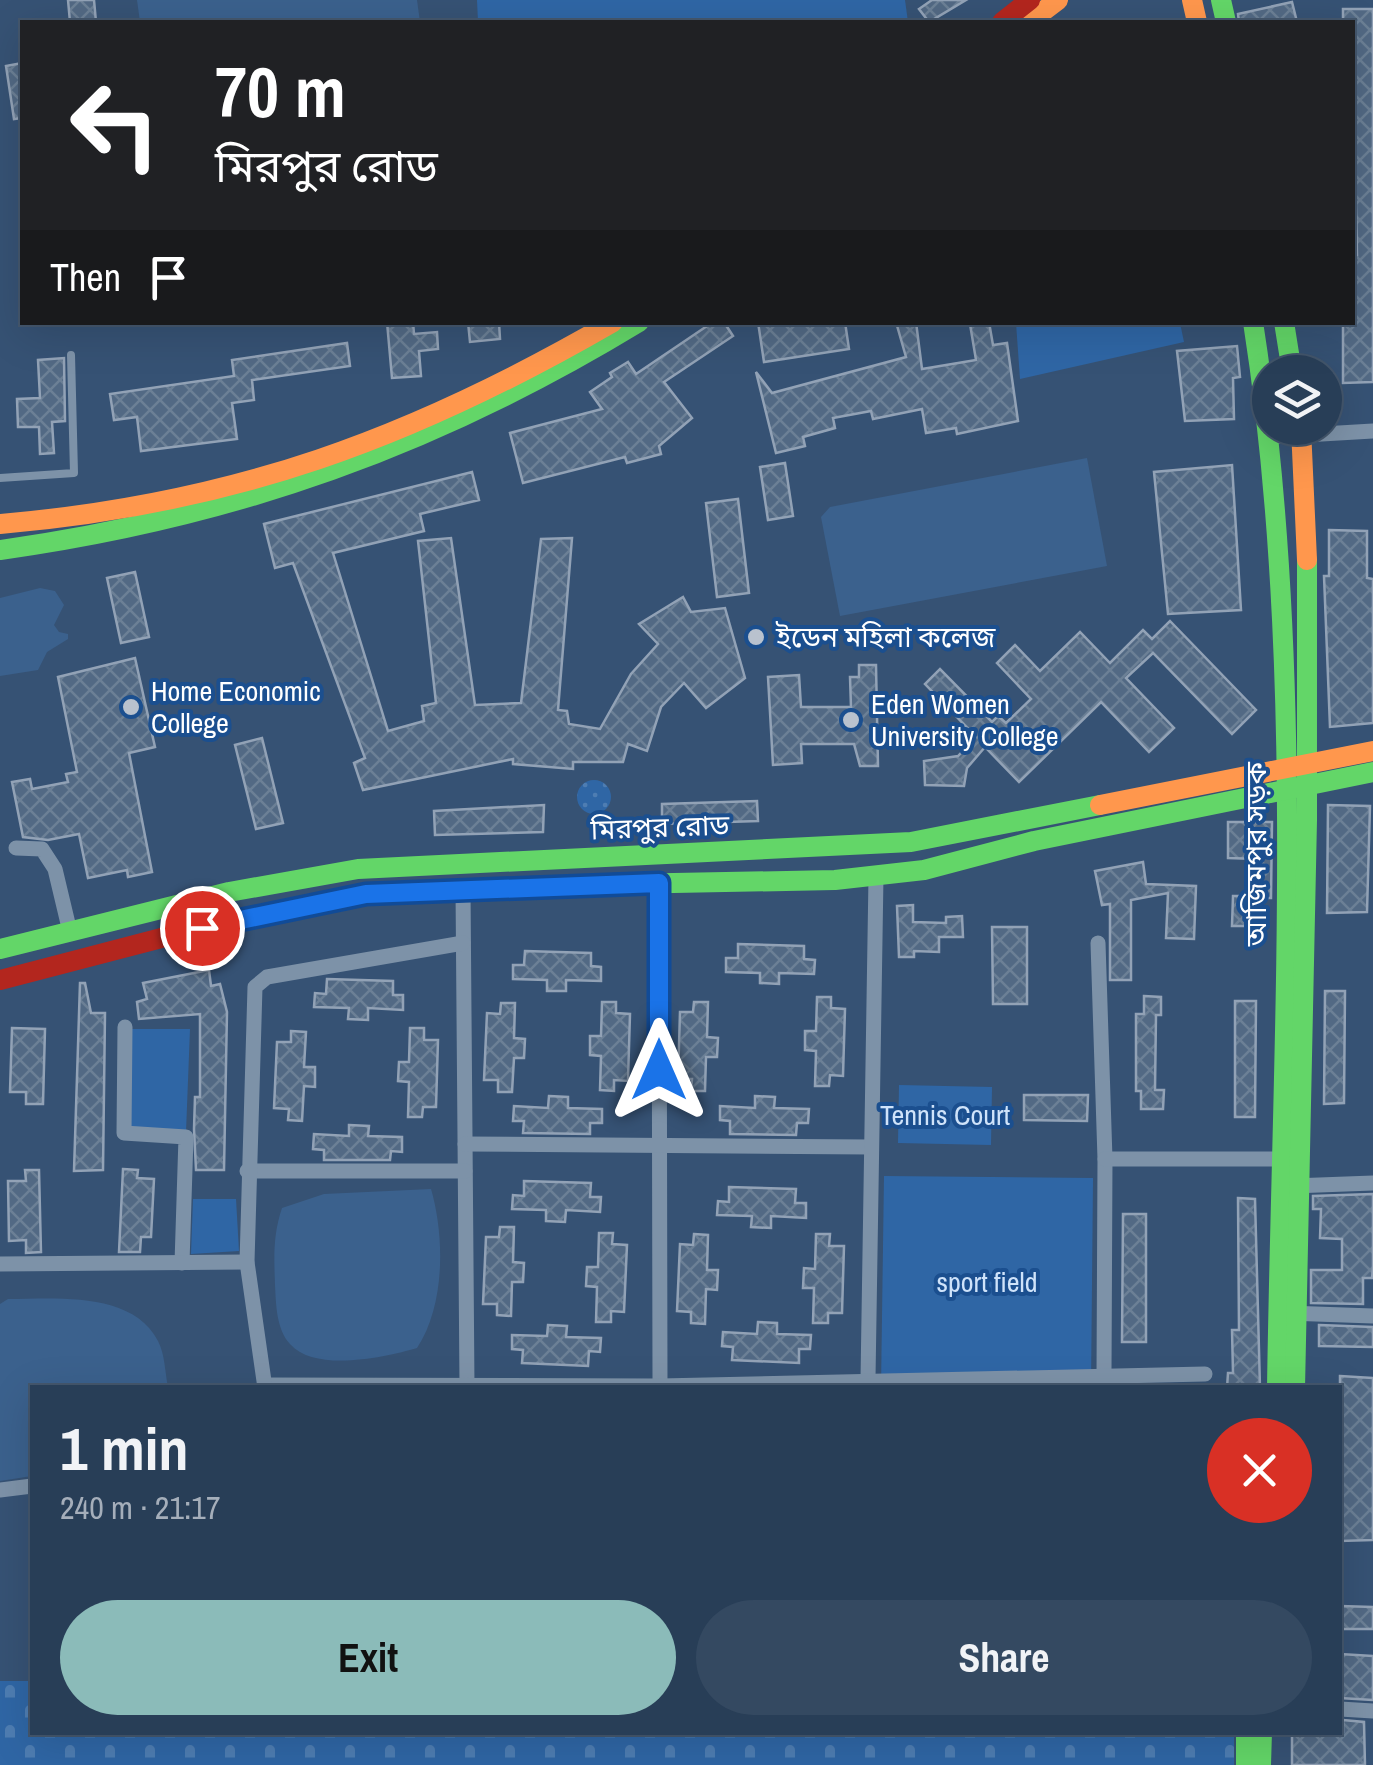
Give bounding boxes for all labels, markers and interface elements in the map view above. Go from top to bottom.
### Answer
text: 70 m [215,45,346,139]
icon: left [50,60,180,190]
text: মিরপুর রোড [215,135,438,196]
icon: arrive [141,250,196,305]
text: Then [50,252,121,303]
map controls [1252,355,1342,445]
button: layers [1252,355,1342,445]
place label: ইডেন মহিলা কলেজ [775,618,996,656]
marker: ইডেন মহিলা কলেজ [745,626,767,648]
place label: Home Economic College [151,672,321,742]
place label: Eden Women University College [871,685,1059,755]
marker: Home Economic College [120,696,142,718]
marker: Eden Women University College [840,709,862,731]
street label: আজিমপুর সড়ক [1237,761,1275,947]
street label: মিরপুর রোড [589,806,731,848]
pin [160,886,245,971]
icon: arrive [175,901,230,956]
position arrow [607,1018,711,1122]
park label: Tennis Court [880,1096,1010,1134]
park label: sport field [937,1263,1037,1301]
text: 1 min [60,1408,189,1489]
button: close [1207,1418,1312,1523]
text: 240 m · 21:17 [60,1486,220,1529]
button: Exit [60,1600,676,1715]
button: Share [696,1600,1312,1715]

